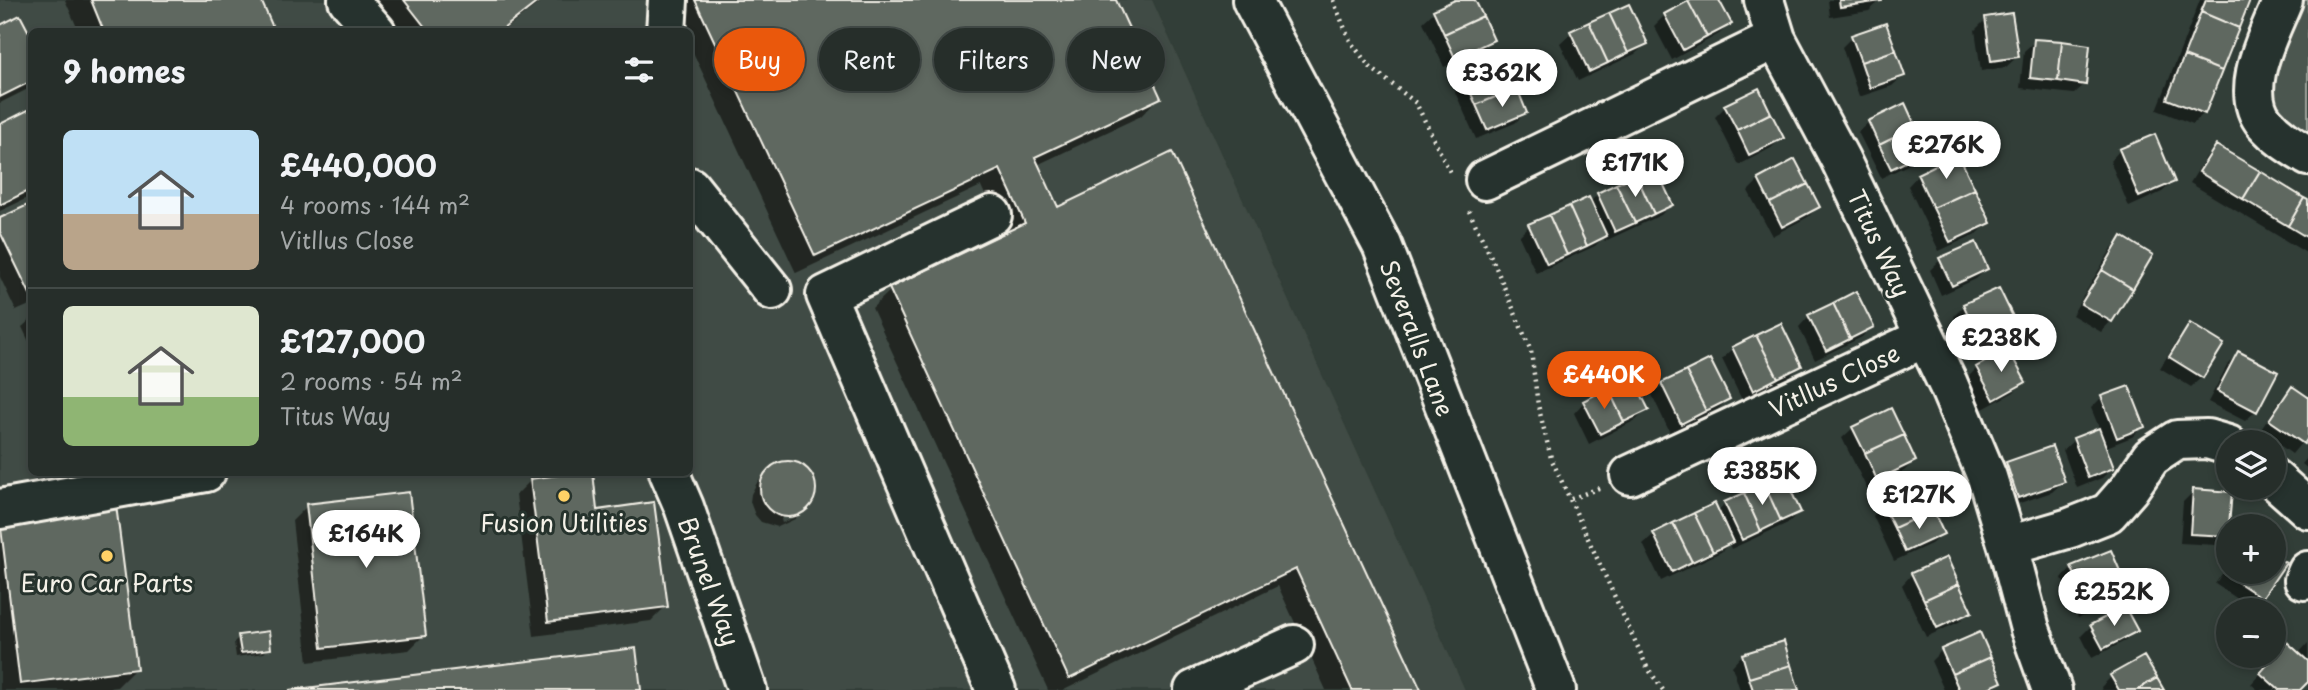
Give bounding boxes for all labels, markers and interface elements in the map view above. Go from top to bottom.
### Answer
chip: Buy [714,28,805,91]
chip: Rent [819,28,920,91]
chip: Filters [934,28,1053,91]
chip: New [1067,28,1165,91]
text: 9 homes [63,48,185,93]
pin: £362K [1453,50,1551,109]
icon: filters [620,51,658,89]
text: £362K [1462,54,1542,89]
pin: £276K [1897,122,1995,181]
text: £276K [1908,126,1984,161]
pin: £171K [1586,140,1684,199]
text: £440,000 [280,142,437,187]
text: £171K [1602,144,1668,179]
icon: home [119,158,203,242]
street label: Titus Way [1839,183,1921,303]
text: 4 rooms · 144 m² [280,187,470,222]
text: Vitllus Close [280,222,414,257]
street label: Severalls Lane [1372,255,1464,421]
pin: £238K [1952,314,2050,374]
text: £127,000 [280,318,425,363]
text: £238K [1962,319,2040,354]
icon: home [119,334,203,418]
street label: Vitllus Close [1763,334,1905,426]
pin: £440K [1555,352,1653,411]
text: £440K [1563,356,1645,391]
text: 2 rooms · 54 m² [280,363,463,398]
text: Titus Way [280,398,391,433]
map controls [2216,430,2286,668]
button: layers [2216,430,2286,500]
pin: £385K [1713,448,1811,507]
text: £385K [1724,452,1800,487]
pin: £127K [1870,472,1968,531]
text: £127K [1883,476,1955,511]
marker: Fusion Utilities [556,488,572,504]
place label: Fusion Utilities [480,504,648,540]
pin: £164K [317,510,415,570]
street label: Brunel Way [670,511,750,651]
button: + [2216,514,2286,584]
text: £164K [328,515,404,550]
marker: Euro Car Parts [99,548,115,564]
place label: Euro Car Parts [21,564,193,600]
pin: £252K [2065,568,2163,628]
text: £252K [2074,573,2154,608]
button: − [2216,598,2286,668]

